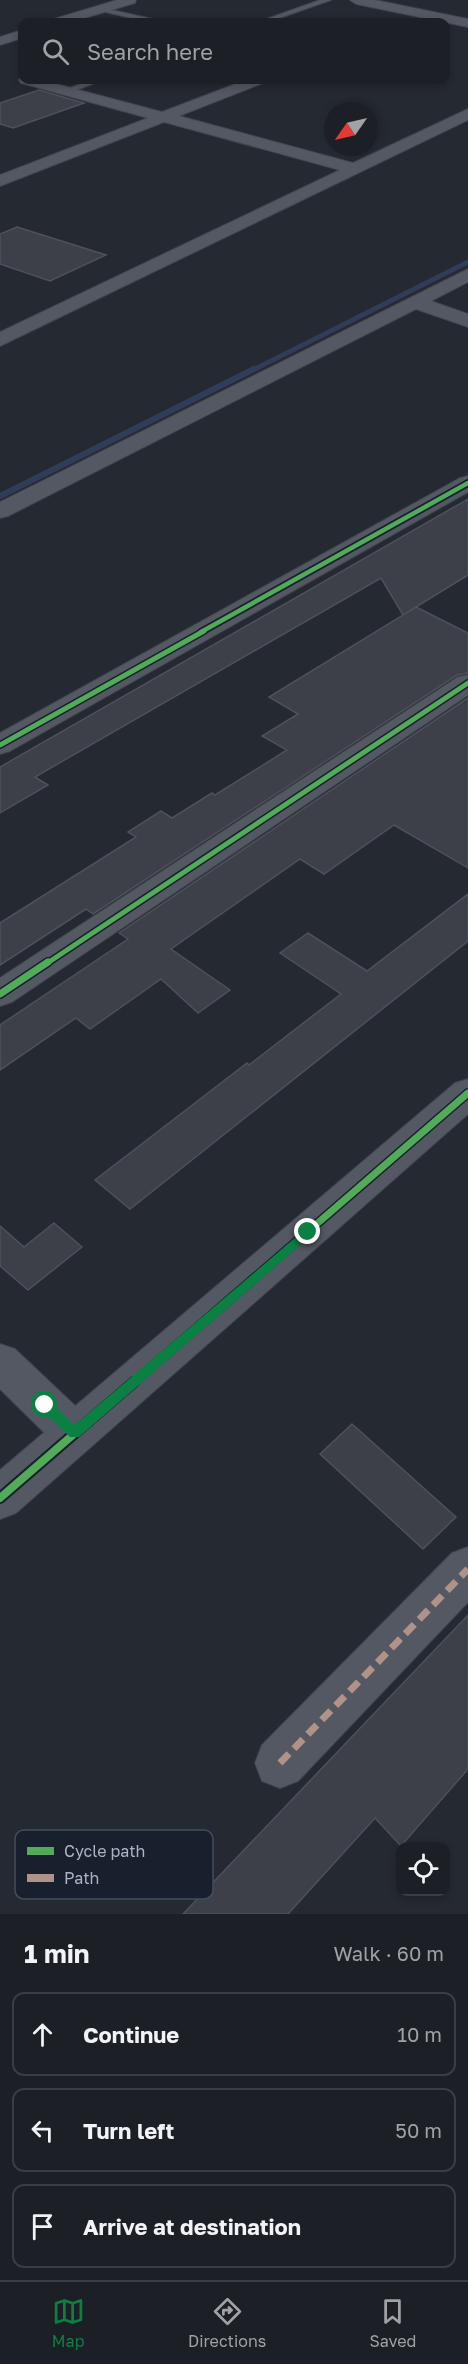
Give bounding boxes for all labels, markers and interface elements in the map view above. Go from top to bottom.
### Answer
search box [18,18,450,84]
icon: search [39,35,72,68]
text: Search here [87,38,213,65]
north arrow [324,102,378,156]
route end [294,1218,320,1244]
route start [31,1391,57,1417]
legend [15,1830,213,1899]
text: Cycle path [64,1841,145,1861]
map controls [396,1842,450,1896]
button: locate [396,1842,450,1896]
text: Path [64,1868,99,1888]
text: 1 min [24,1938,90,1969]
text: Walk · 60 m [333,1941,444,1965]
icon: ahead [26,2018,59,2051]
text: Continue [83,2021,179,2048]
text: 10 m [397,2022,442,2046]
icon: left [26,2114,59,2147]
text: Turn left [83,2117,174,2144]
text: 50 m [395,2118,442,2142]
icon: arrive [26,2210,59,2243]
text: Arrive at destination [83,2213,301,2240]
tab: Map [52,2295,85,2351]
tab: Directions [188,2295,266,2351]
tab: Saved [370,2295,416,2351]

